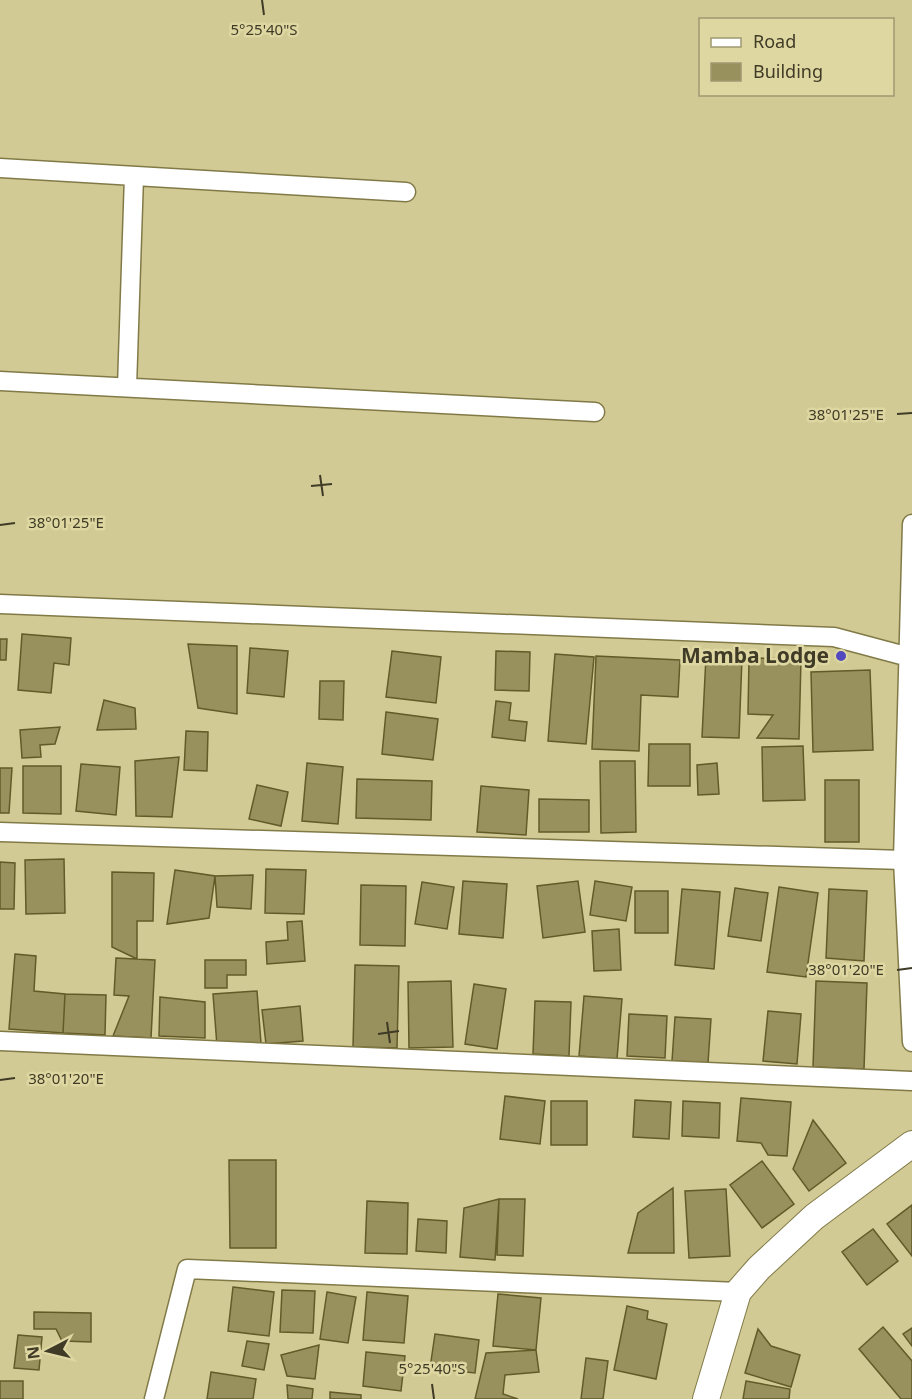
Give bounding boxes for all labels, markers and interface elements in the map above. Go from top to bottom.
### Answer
legend [699,18,894,96]
text: 5°25'40"S [230,19,298,39]
text: Road [753,29,796,53]
text: Building [753,59,823,83]
text: 38°01'25"E [808,404,884,424]
text: 38°01'25"E [28,512,104,532]
place label: Mamba Lodge [681,641,829,669]
marker: Mamba Lodge [834,649,848,663]
text: 38°01'20"E [808,959,884,979]
text: 38°01'20"E [28,1068,104,1088]
north arrow [18,1321,78,1381]
text: N [21,1345,45,1361]
text: 5°25'40"S [398,1358,466,1378]

